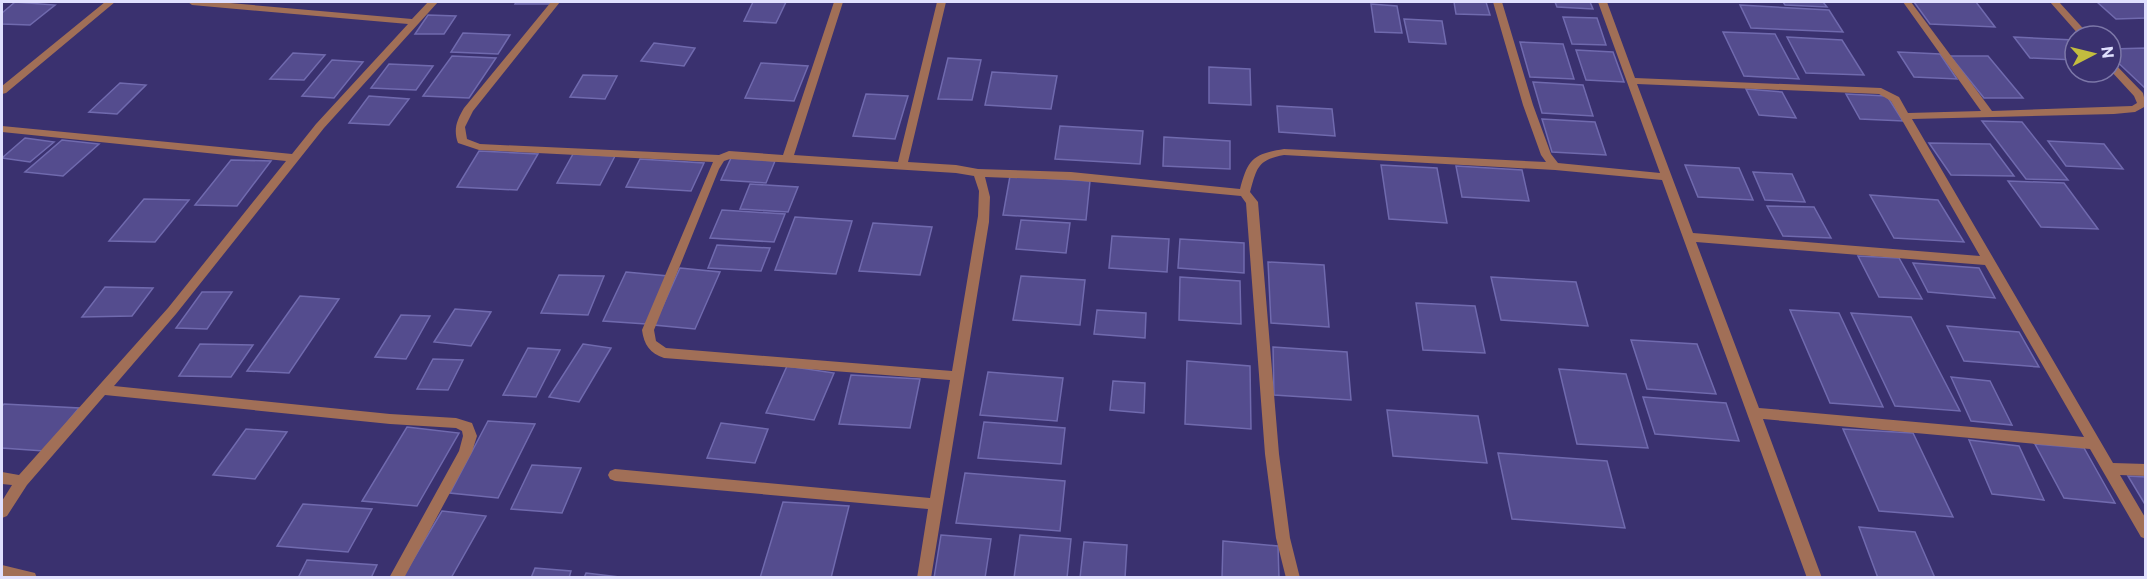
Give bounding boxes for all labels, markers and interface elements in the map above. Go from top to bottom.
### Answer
north arrow [2063,24,2123,84]
text: N [2098,45,2119,59]

